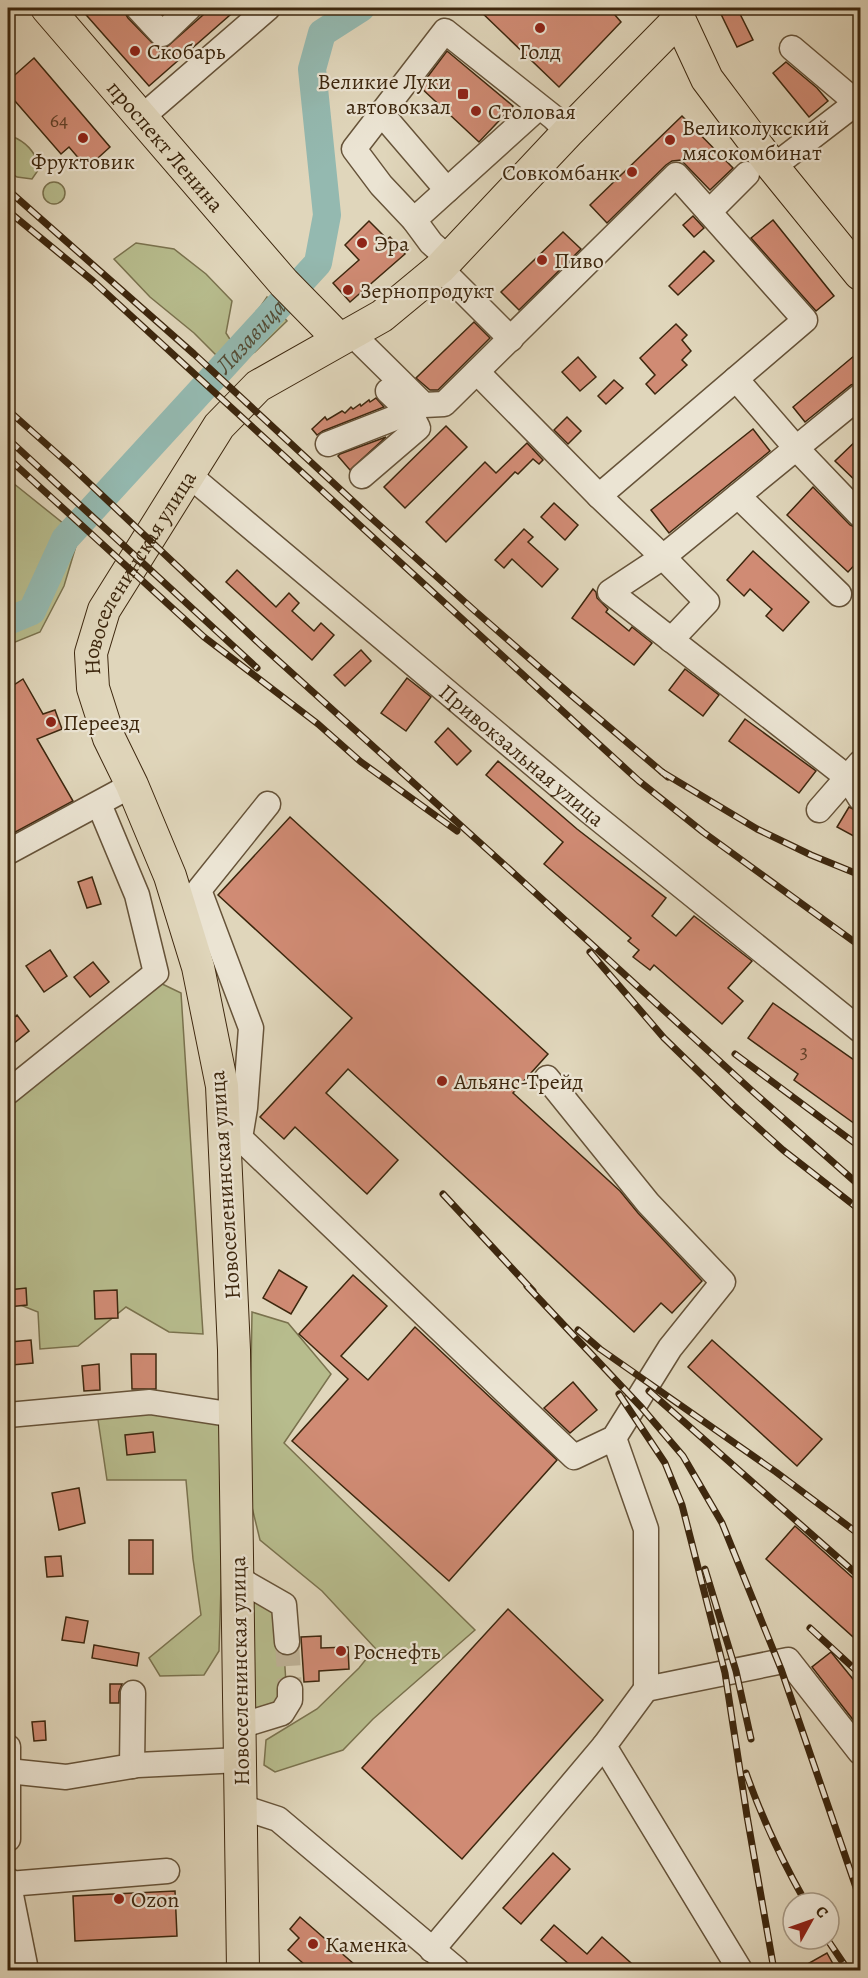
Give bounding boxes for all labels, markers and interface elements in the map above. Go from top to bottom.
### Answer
marker: Голд [533,21,547,35]
place label: Скобарь [147,37,226,67]
place label: Голд [519,37,561,67]
marker: Скобарь [128,44,142,58]
place label: Великие Луки автовокзал [318,67,451,122]
street label: проспект Ленина [100,74,231,220]
marker: Великие Луки автовокзал [456,87,470,101]
place label: Столовая [488,97,576,127]
marker: Столовая [469,104,483,118]
house number: 64 [50,107,68,134]
place label: Великолукский мясокомбинат [682,113,830,168]
marker: Фруктовик [76,131,90,145]
marker: Великолукский мясокомбинат [663,133,677,147]
place label: Фруктовик [31,147,135,177]
place label: Совкомбанк [502,158,620,188]
marker: Совкомбанк [625,165,639,179]
place label: Эра [374,229,410,259]
marker: Эра [355,236,369,250]
place label: Пиво [554,246,604,276]
marker: Пиво [535,253,549,267]
place label: Зернопродукт [360,276,494,306]
marker: Зернопродукт [341,283,355,297]
water label: Лазавица [207,292,293,382]
street label: Новоселенинская улица [77,464,204,676]
street label: Привокзальная улица [432,677,611,834]
place label: Переезд [63,708,140,738]
marker: Переезд [44,715,58,729]
house number: 3 [800,1038,808,1065]
place label: Альянс-Трейд [453,1067,584,1097]
street label: Новоселенинская улица [202,1069,248,1300]
marker: Альянс-Трейд [435,1074,449,1088]
street label: Новоселенинская улица [223,1555,257,1786]
place label: Роснефть [353,1637,441,1667]
marker: Роснефть [334,1644,348,1658]
place label: Ozon [131,1885,179,1915]
north arrow [781,1891,841,1951]
marker: Ozon [112,1892,126,1906]
text: С [810,1901,833,1923]
place label: Каменка [325,1930,409,1960]
marker: Каменка [306,1937,320,1951]

